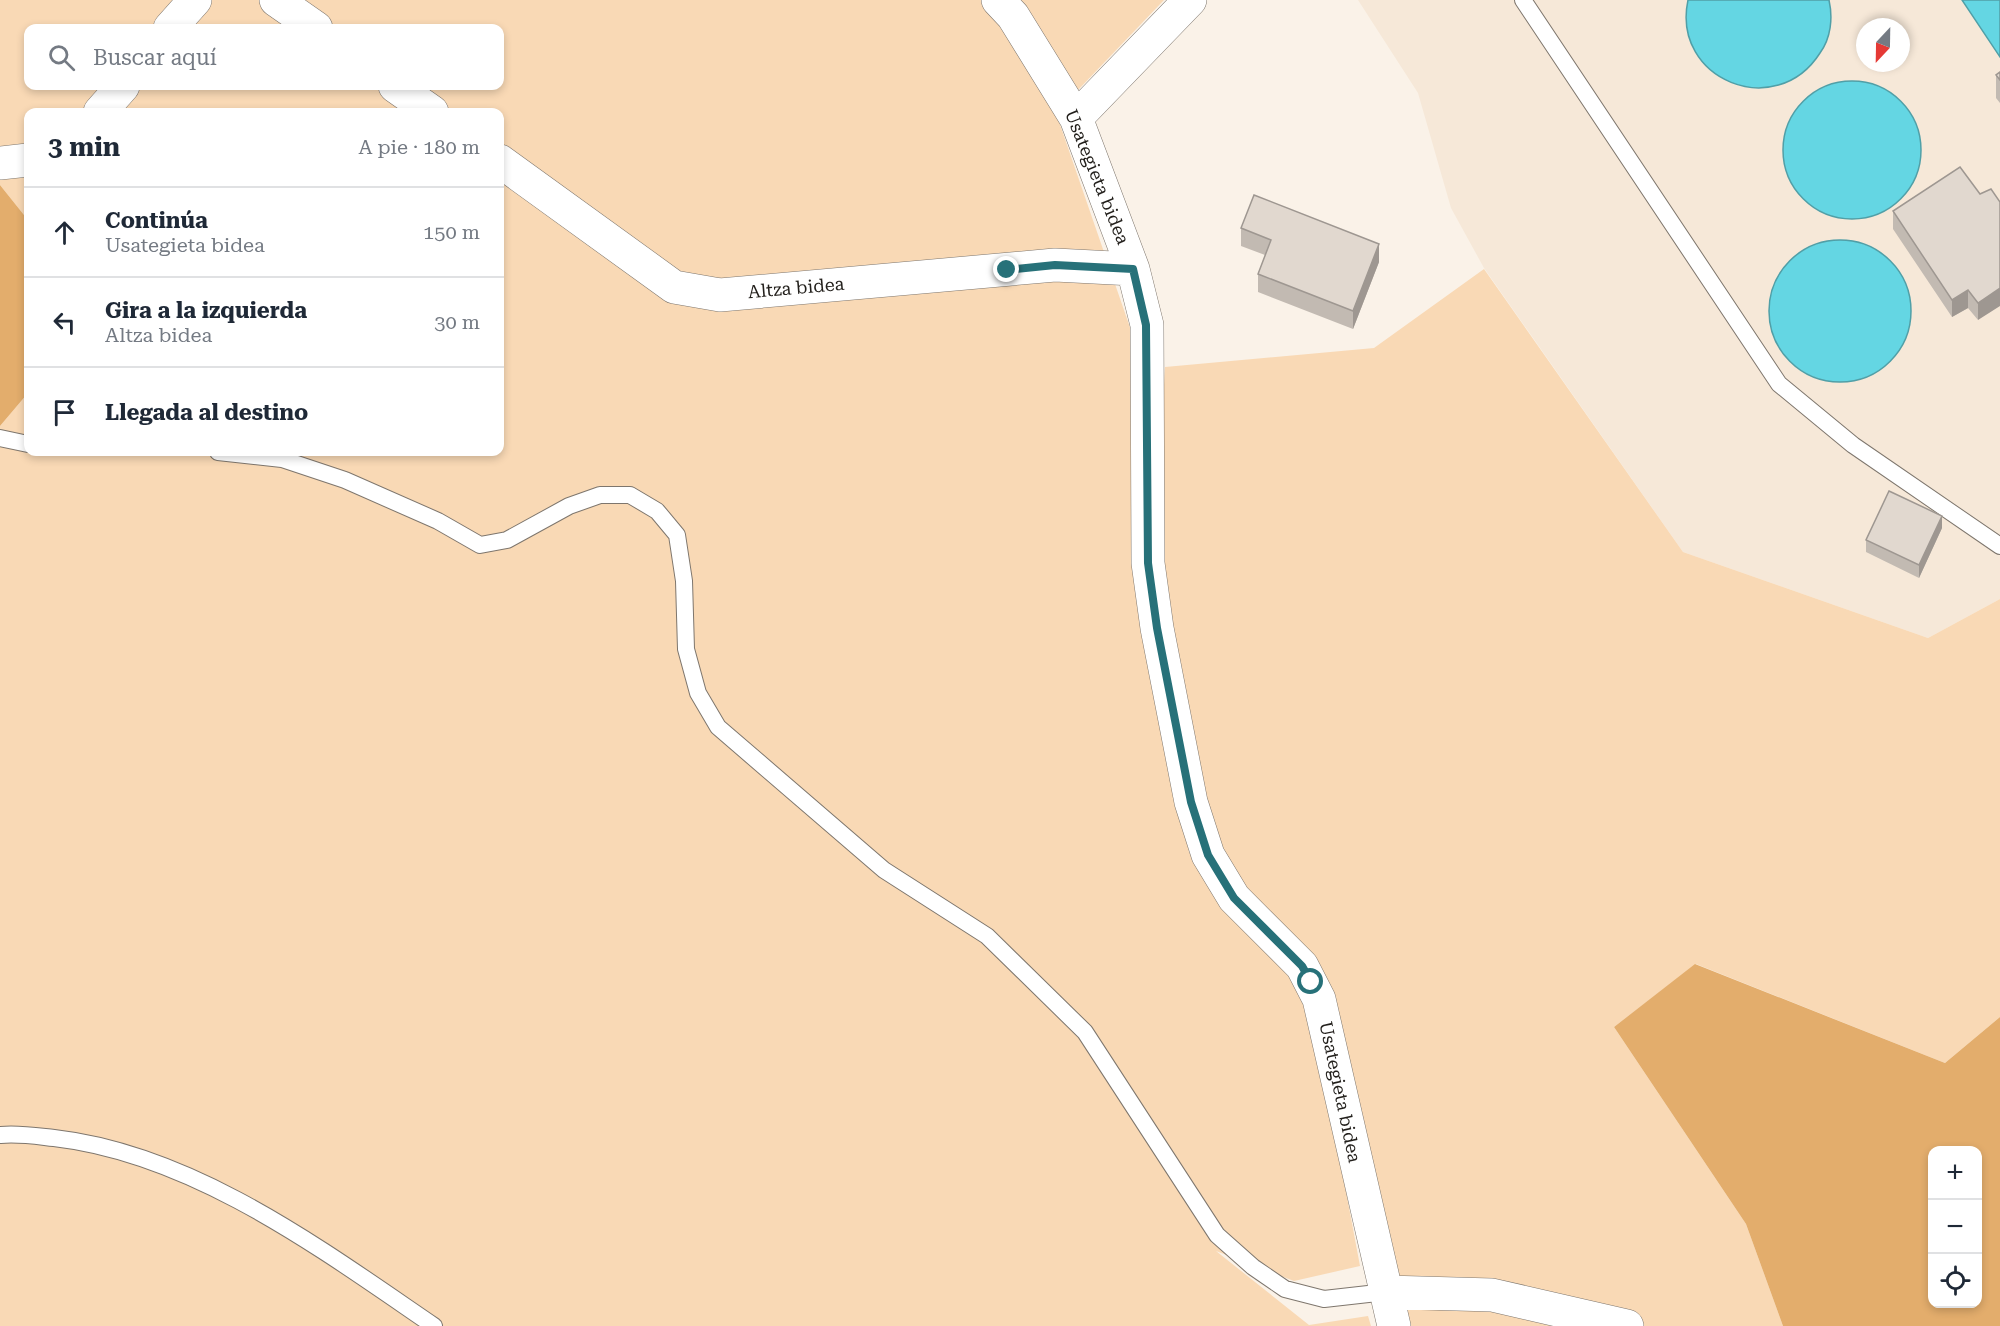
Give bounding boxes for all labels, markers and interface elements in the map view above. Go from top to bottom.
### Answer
north arrow [1856,18,1910,72]
search box [24,24,504,90]
icon: search [45,41,78,74]
text: Buscar aquí [93,45,217,70]
street label: Usategieta bidea [1061,106,1134,248]
text: 3 min [48,132,120,162]
text: A pie · 180 m [358,135,480,159]
text: Continúa [105,208,208,233]
icon: ahead [48,216,81,249]
text: 150 m [423,220,480,244]
text: Usategieta bidea [105,233,265,257]
route end [993,256,1019,282]
street label: Altza bidea [747,273,845,302]
text: Gira a la izquierda [105,298,307,323]
icon: left [48,306,81,339]
text: 30 m [434,310,480,334]
text: Altza bidea [105,323,212,347]
icon: arrive [48,396,81,429]
text: Llegada al destino [105,400,308,425]
route start [1297,968,1323,994]
street label: Usategieta bidea [1315,1019,1366,1165]
map controls [1928,1146,1982,1308]
button: + [1928,1146,1982,1200]
button: − [1928,1200,1982,1254]
button: locate [1928,1254,1982,1308]

